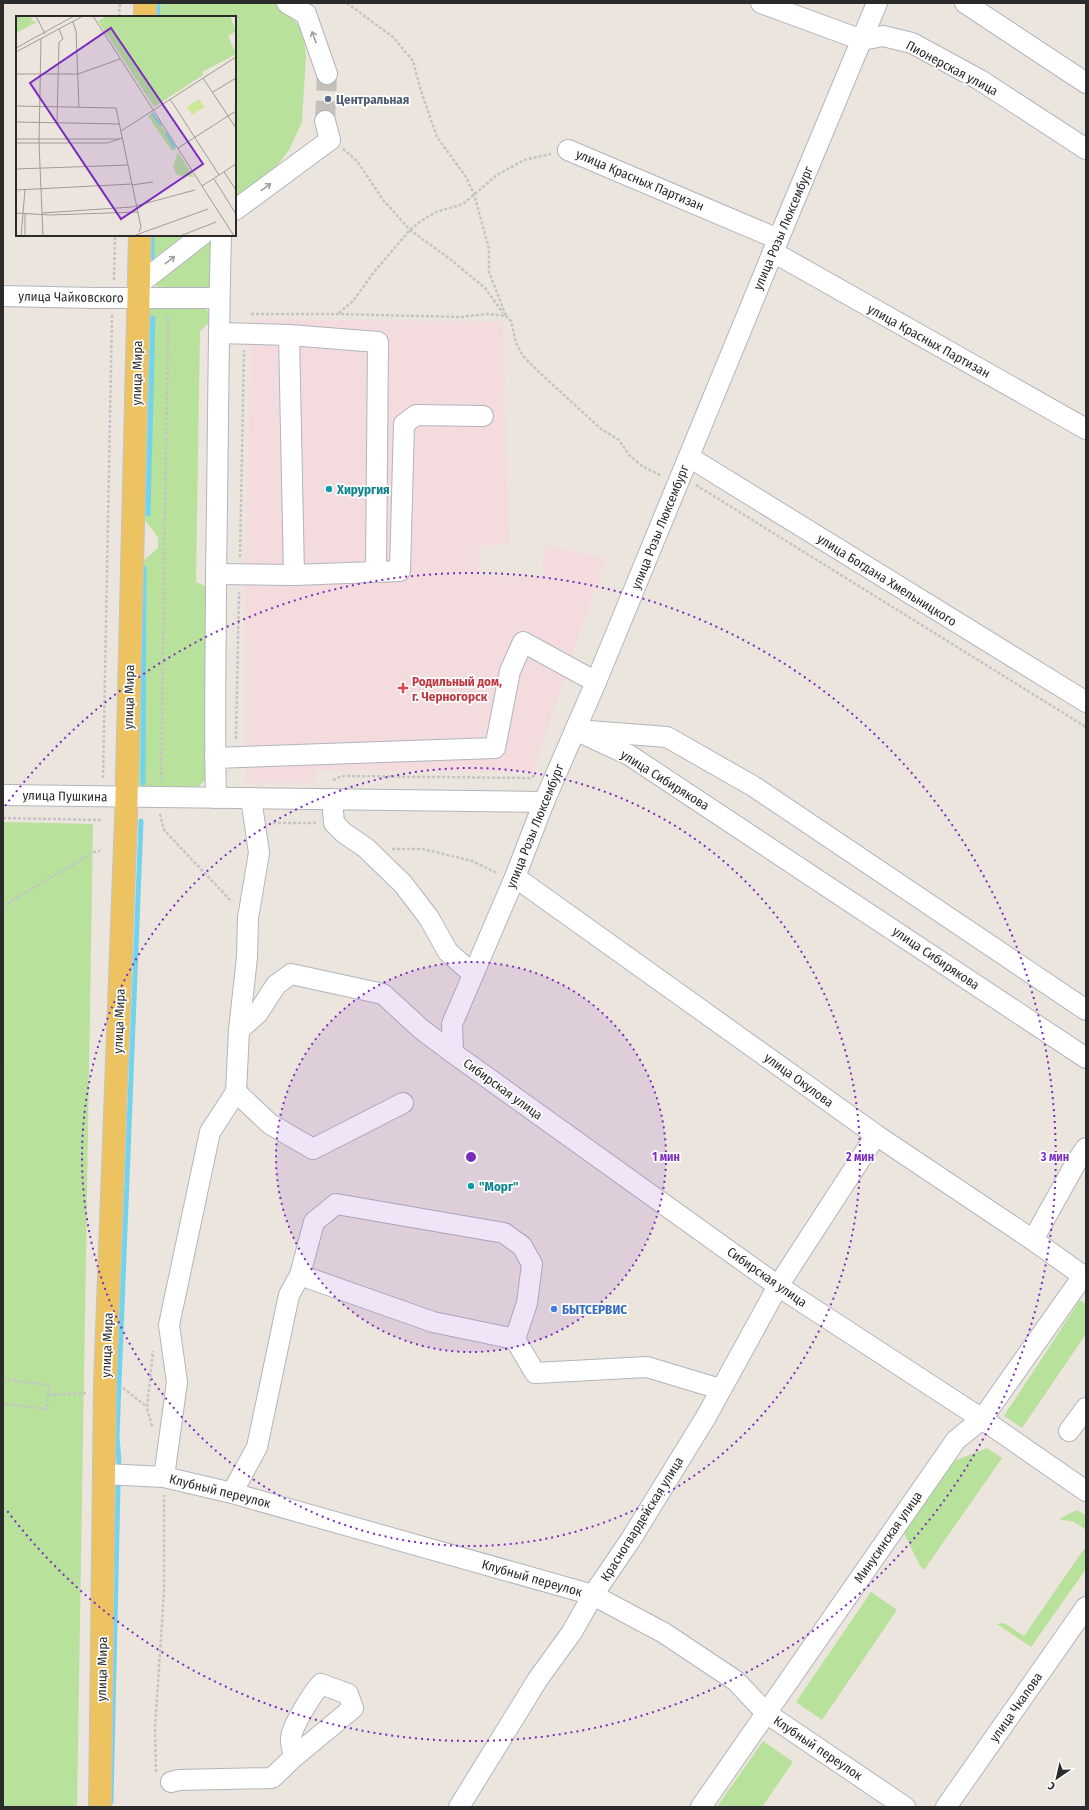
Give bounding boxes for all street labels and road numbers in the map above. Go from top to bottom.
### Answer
street label: Пионерская улица [904,37,1000,99]
street label: улица Красных Партизан [574,146,706,214]
street label: улица Розы Люксембург [750,164,816,292]
street label: улица Чайковского [18,289,124,305]
street label: улица Красных Партизан [865,301,993,381]
street label: улица Мира [129,340,145,406]
street label: улица Розы Люксембург [628,463,692,591]
street label: улица Богдана Хмельницкого [815,531,960,629]
street label: улица Мира [121,664,137,730]
street label: улица Сибирякова [618,747,712,813]
street label: улица Розы Люксембург [503,762,567,890]
street label: улица Пушкина [22,788,108,804]
street label: улица Сибирякова [890,923,982,993]
street label: улица Мира [110,988,128,1054]
street label: улица Окулова [761,1050,837,1110]
street label: Сибирская улица [461,1055,545,1123]
street label: Сибирская улица [724,1244,810,1310]
street label: улица Мира [98,1312,116,1378]
street label: Красногвардейская улица [598,1454,686,1584]
street label: Клубный переулок [168,1471,272,1511]
street label: Минусинская улица [851,1488,925,1586]
street label: Клубный переулок [480,1557,584,1599]
street label: улица Мира [94,1636,110,1702]
street label: улица Чкалова [987,1669,1045,1745]
street label: Клубный переулок [771,1713,865,1783]

